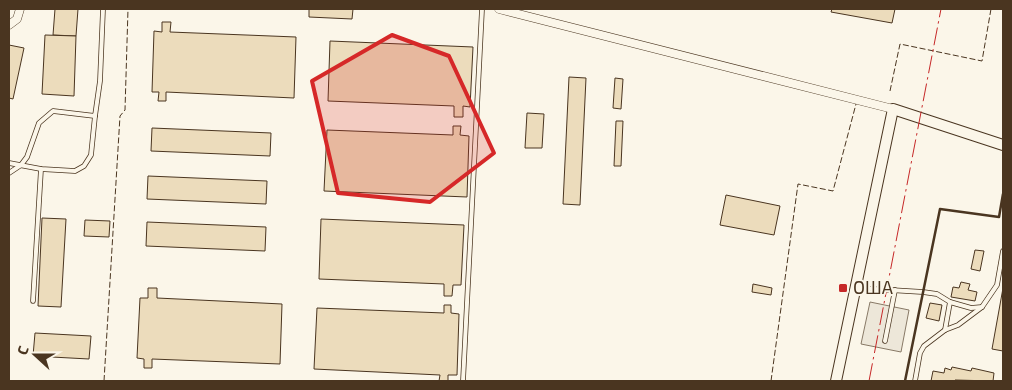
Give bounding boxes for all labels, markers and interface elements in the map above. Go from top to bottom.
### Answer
place label: ОША [853,276,894,298]
marker: ОША [837,282,849,294]
north arrow [10,330,60,380]
text: С [13,343,32,357]

